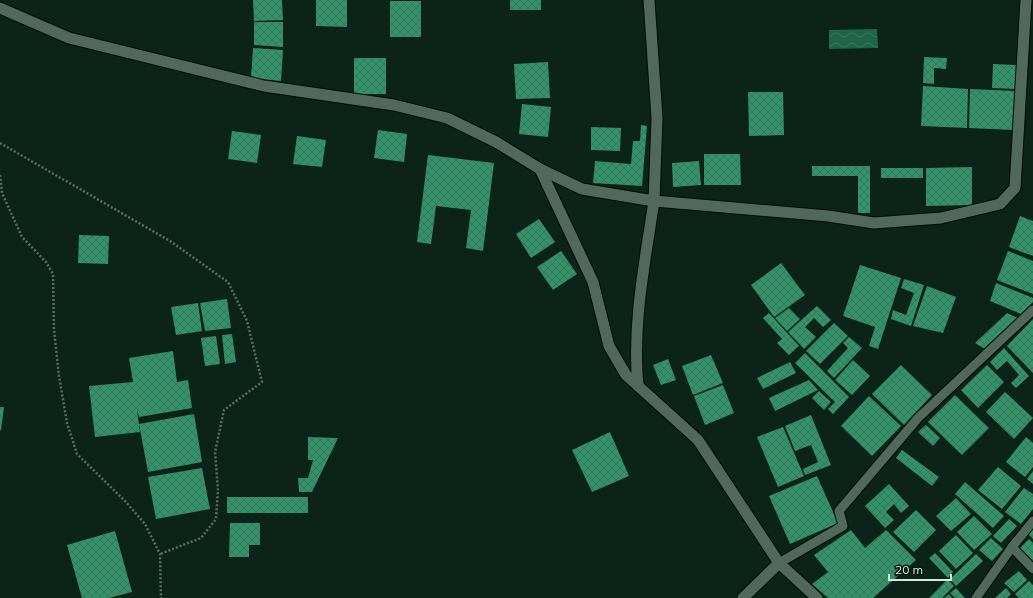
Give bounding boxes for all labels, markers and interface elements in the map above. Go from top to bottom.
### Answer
scale bar [889,556,951,582]
text: 20 m [895,562,923,577]

